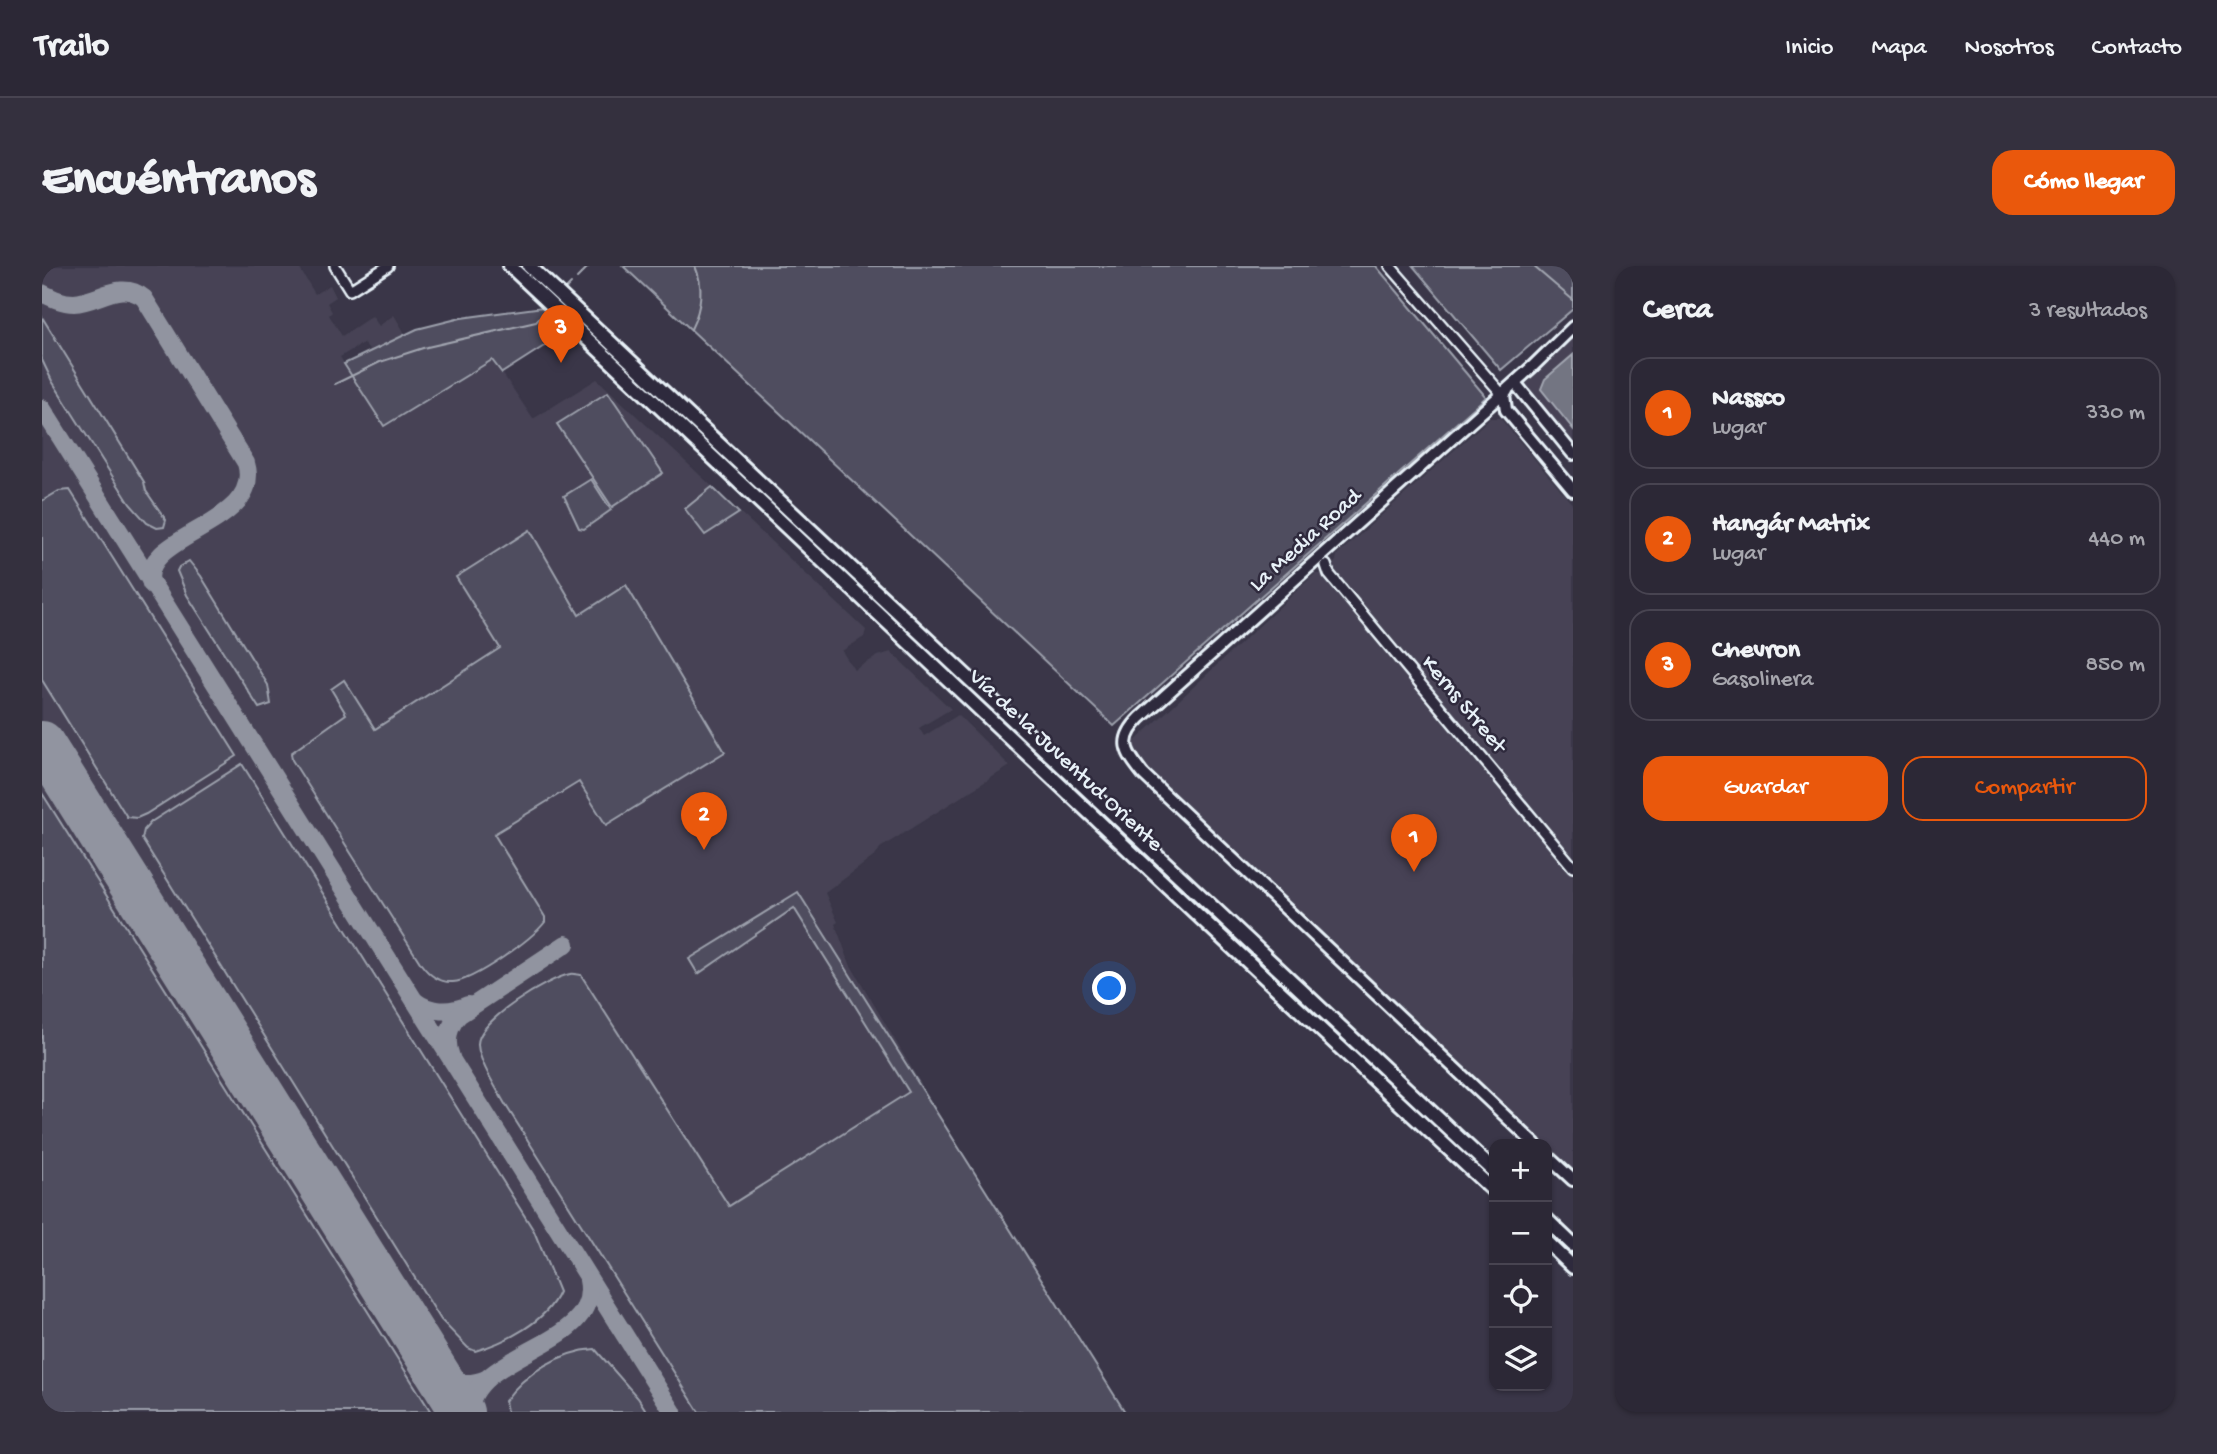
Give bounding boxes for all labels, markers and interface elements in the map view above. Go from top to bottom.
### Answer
text: Trailo [35,29,109,67]
text: Inicio [1785,34,1833,63]
text: Mapa [1871,34,1927,63]
text: Nosotros [1965,34,2054,63]
text: Contacto [2092,34,2182,63]
button: Cómo llegar [1992,150,2175,215]
text: Encuéntranos [42,153,315,211]
text: Cerca [1643,294,1712,329]
text: 3 resultados [2029,298,2147,325]
pin: 3 [538,305,584,363]
text: Nassco [1712,384,1785,415]
text: 1 [1663,400,1673,427]
text: 330 m [2086,400,2145,427]
text: Lugar [1712,415,1765,442]
street label: La Media Road [1244,483,1369,598]
text: Hangár Matrix [1712,510,1870,541]
text: 2 [1662,526,1674,553]
text: 440 m [2088,526,2145,553]
text: Lugar [1712,541,1765,568]
text: Chevron [1712,636,1800,667]
street label: Kerns Street [1414,651,1513,760]
text: 3 [1662,652,1674,679]
text: 850 m [2085,652,2145,679]
street label: Vía de la Juventud Oriente [961,663,1169,859]
text: Gasolinera [1712,667,1813,694]
button: Guardar [1643,756,1888,821]
button: Compartir [1902,756,2147,821]
pin: 2 [681,792,727,850]
pin: 1 [1391,814,1437,872]
your location [1092,971,1126,1005]
map controls [1489,1139,1552,1391]
button: + [1489,1139,1552,1202]
button: − [1489,1202,1552,1265]
button: locate [1489,1265,1552,1328]
button: layers [1489,1328,1552,1391]

